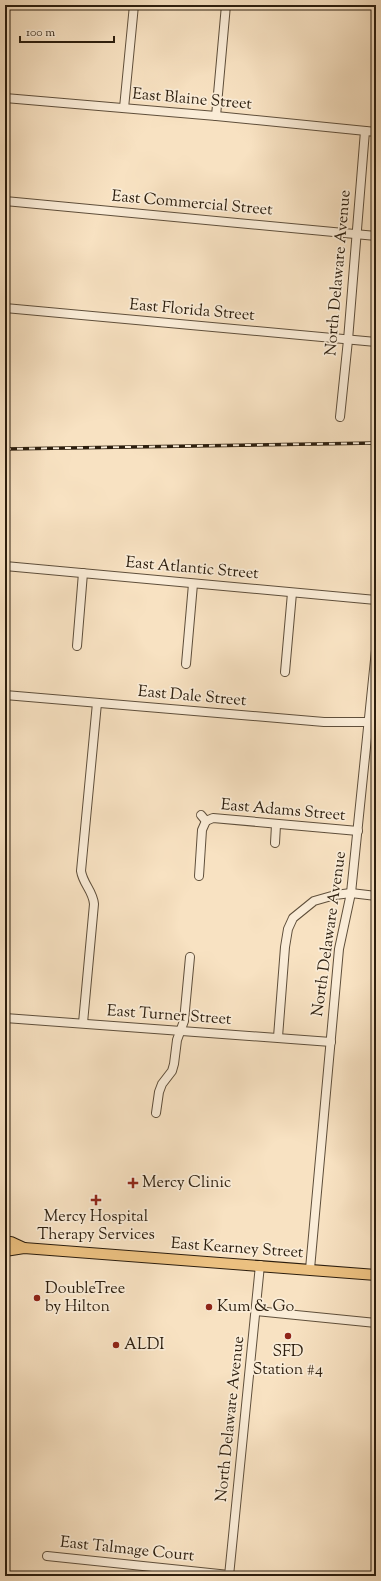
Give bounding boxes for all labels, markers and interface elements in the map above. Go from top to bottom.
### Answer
scale bar [20,18,114,44]
text: 100 m [26,24,55,42]
street label: East Blaine Street [131,83,253,117]
street label: East Commercial Street [111,186,274,223]
street label: North Delaware Avenue [320,189,358,357]
street label: East Florida Street [128,294,256,328]
street label: East Atlantic Street [124,552,260,586]
street label: East Dale Street [137,681,248,713]
street label: East Adams Street [220,794,347,828]
street label: North Delaware Avenue [307,850,353,1018]
street label: East Turner Street [106,1000,233,1032]
place label: Mercy Clinic [142,1172,231,1195]
marker: Mercy Clinic [127,1177,139,1189]
marker: Mercy Hospital Therapy Services [90,1194,102,1206]
place label: Mercy Hospital Therapy Services [37,1206,155,1247]
street label: East Kearney Street [170,1233,305,1265]
place label: DoubleTree by Hilton [45,1278,125,1319]
marker: DoubleTree by Hilton [32,1293,42,1303]
place label: Kum & Go [217,1296,295,1319]
marker: Kum & Go [204,1302,214,1312]
marker: SFD Station #4 [283,1331,293,1341]
place label: ALDI [124,1334,165,1357]
street label: North Delaware Avenue [211,1335,251,1503]
marker: ALDI [111,1340,121,1350]
place label: SFD Station #4 [253,1341,323,1382]
street label: East Talmage Court [59,1532,196,1569]

